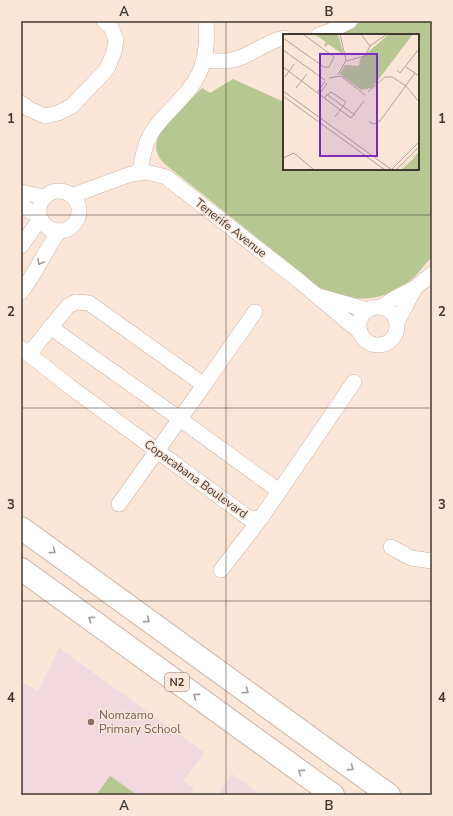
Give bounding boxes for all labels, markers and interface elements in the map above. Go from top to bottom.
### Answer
text: A [119,3,129,21]
text: B [325,3,334,21]
inset map [283,34,419,170]
text: 1 [7,110,15,128]
text: 1 [438,110,446,128]
street label: Tenerife Avenue [192,195,270,261]
one-way arrow [38,257,45,265]
text: 2 [7,303,15,321]
text: 2 [438,303,446,321]
street label: Copacabana Boulevard [141,436,251,522]
text: 3 [7,496,15,514]
text: 3 [438,496,446,514]
one-way arrow [48,546,55,553]
one-way arrow [143,615,150,623]
one-way arrow [88,617,95,624]
road number: N2 [165,673,189,691]
one-way arrow [241,686,248,693]
text: 4 [7,689,15,707]
text: 4 [438,689,446,707]
one-way arrow [193,693,200,701]
place label: Nomzamo Primary School [99,707,181,737]
marker: Nomzamo Primary School [86,717,96,727]
one-way arrow [347,763,354,770]
one-way arrow [298,769,305,777]
text: A [119,797,129,815]
text: B [325,797,334,815]

